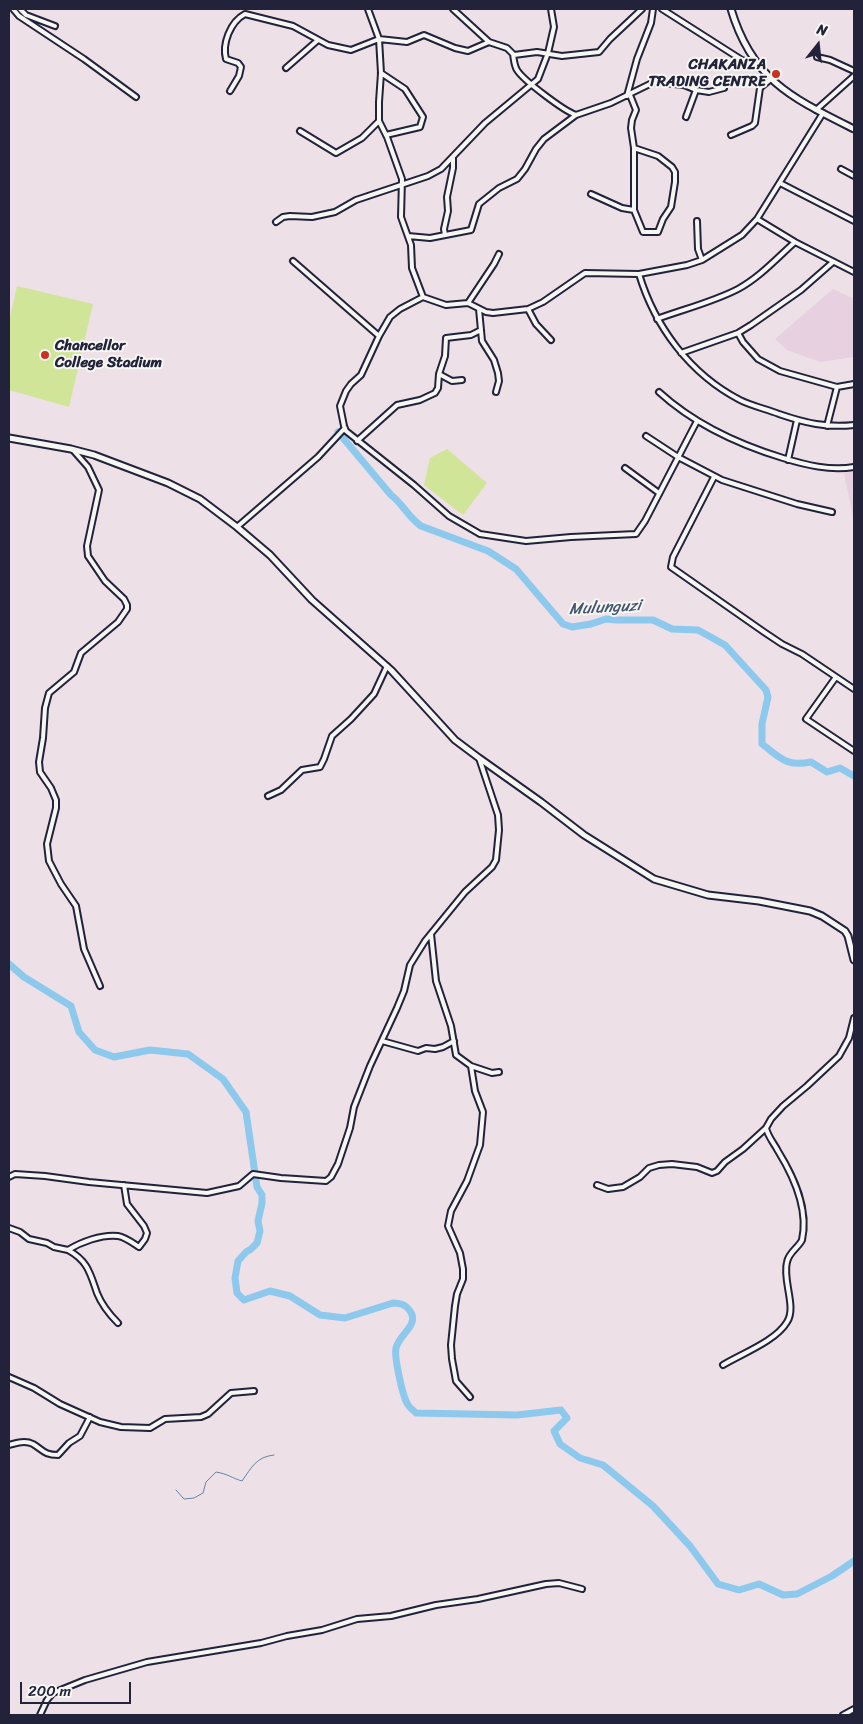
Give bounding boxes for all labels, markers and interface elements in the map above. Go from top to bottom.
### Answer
text: N [814,17,830,43]
north arrow [793,20,843,70]
place label: CHAKANZA TRADING CENTRE [648,56,766,91]
marker: CHAKANZA TRADING CENTRE [770,68,782,80]
place label: Chancellor College Stadium [55,337,162,372]
marker: Chancellor College Stadium [39,349,51,361]
water label: Mulunguzi [569,597,641,619]
scale bar [22,1672,134,1704]
text: 200 m [28,1678,71,1704]

